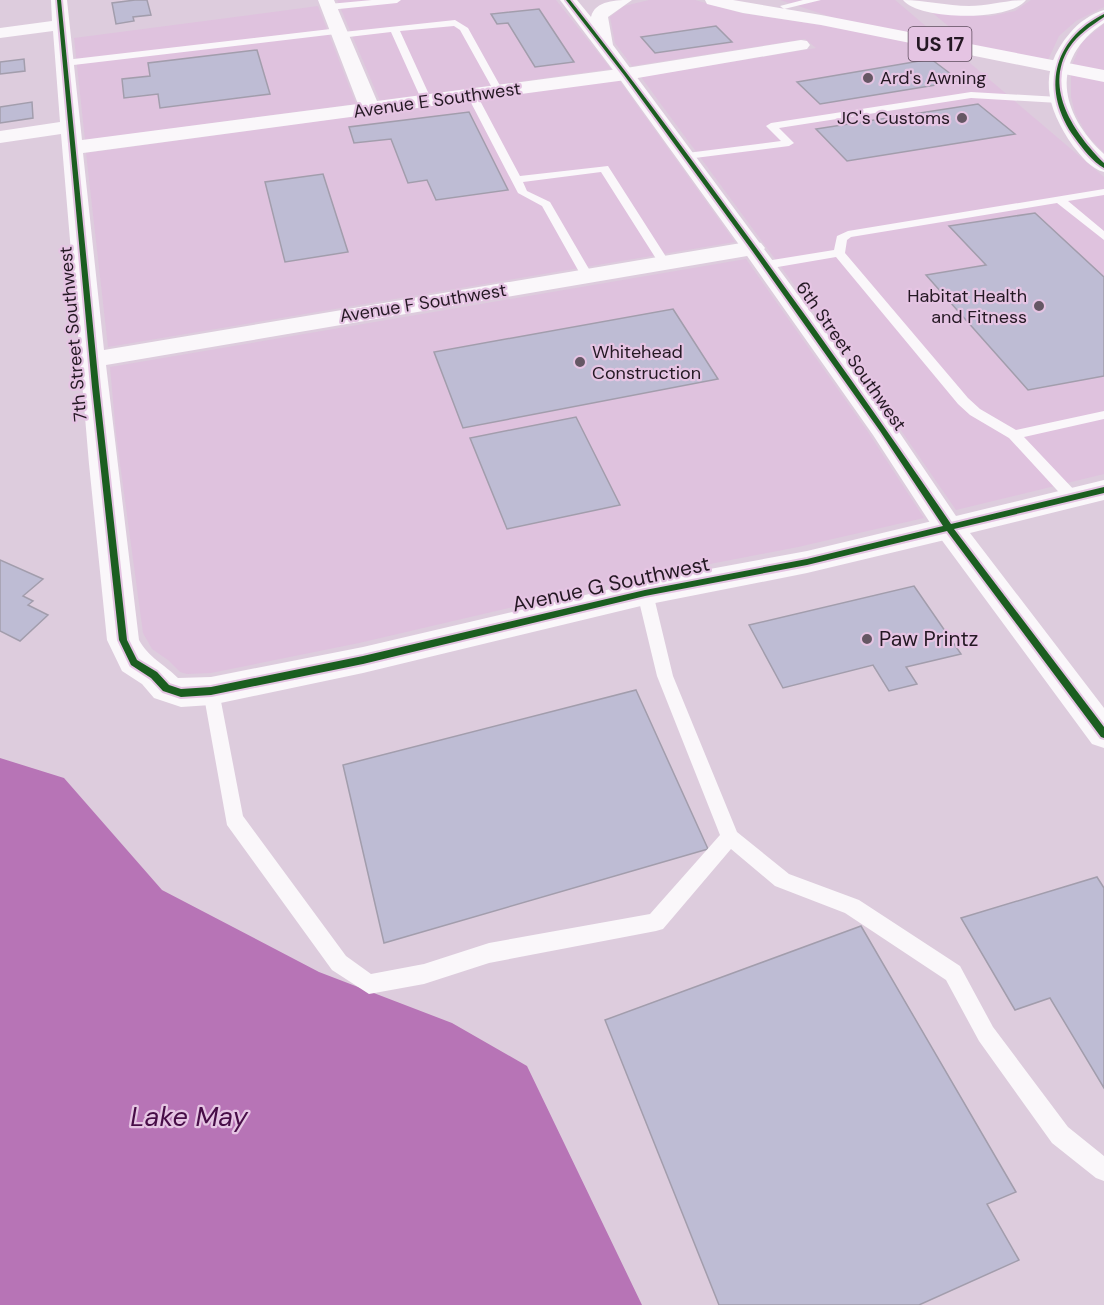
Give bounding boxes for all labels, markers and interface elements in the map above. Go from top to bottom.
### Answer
road number: US 17 [908,27,972,61]
place label: Ard's Awning [880,66,986,90]
marker: Ard's Awning [861,71,875,85]
street label: Avenue E Southwest [352,76,522,124]
place label: JC's Customs [837,106,950,130]
marker: JC's Customs [955,111,969,125]
street label: 7th Street Southwest [53,245,93,423]
street label: 6th Street Southwest [790,276,912,436]
street label: Avenue F Southwest [338,278,508,328]
place label: Habitat Health and Fitness [907,284,1027,329]
marker: Habitat Health and Fitness [1032,299,1046,313]
place label: Whitehead Construction [592,340,701,385]
marker: Whitehead Construction [573,355,587,369]
street label: Avenue G Southwest [510,549,712,619]
place label: Paw Printz [879,625,978,653]
marker: Paw Printz [860,632,874,646]
water label: Lake May [130,1099,249,1134]

